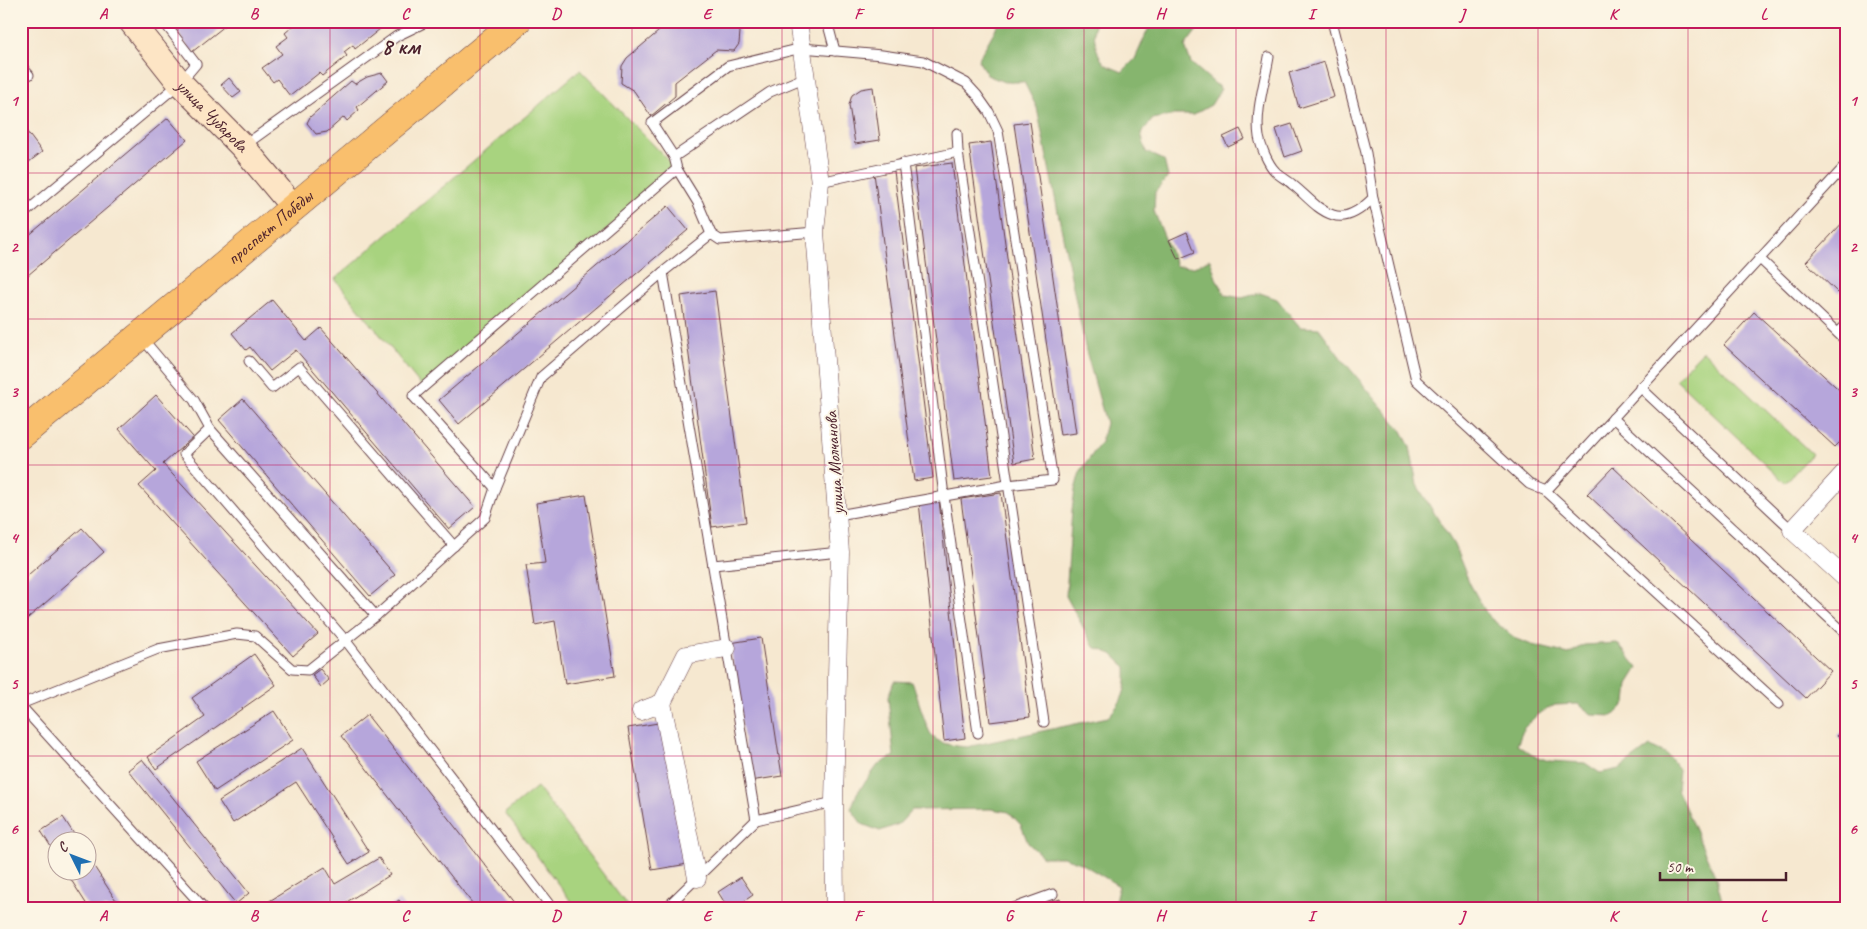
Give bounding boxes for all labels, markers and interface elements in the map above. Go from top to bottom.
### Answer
text: A [99,4,109,24]
text: B [250,4,260,24]
text: C [401,4,411,24]
text: D [551,4,562,24]
text: E [703,4,714,24]
text: F [854,4,865,24]
text: G [1005,4,1015,24]
text: H [1155,4,1167,24]
text: I [1308,4,1318,24]
text: J [1458,4,1467,24]
text: K [1609,4,1621,24]
text: L [1761,4,1769,24]
district label: 8 км [382,33,422,61]
street label: улица Чубарова [171,74,254,158]
text: 1 [10,91,19,111]
text: 1 [1849,91,1858,111]
street label: проспект Победы [222,184,318,269]
text: 2 [10,237,19,257]
text: 2 [1849,237,1858,257]
text: 3 [10,382,19,402]
text: 3 [1849,382,1858,402]
street label: улица Молчанова [819,409,849,517]
text: 4 [10,528,19,548]
text: 4 [1849,528,1858,548]
text: 5 [11,674,20,694]
text: 5 [1850,674,1859,694]
text: 6 [10,819,19,839]
text: 6 [1849,819,1858,839]
north arrow [48,832,98,882]
text: С [54,838,73,856]
scale bar [1660,849,1786,881]
text: 50 m [1667,858,1694,877]
text: A [99,906,109,926]
text: B [250,906,260,926]
text: C [401,906,411,926]
text: D [551,906,562,926]
text: E [703,906,714,926]
text: F [854,906,865,926]
text: G [1005,906,1015,926]
text: H [1155,906,1167,926]
text: I [1308,906,1318,926]
text: J [1458,906,1467,926]
text: K [1609,906,1621,926]
text: L [1761,906,1769,926]

